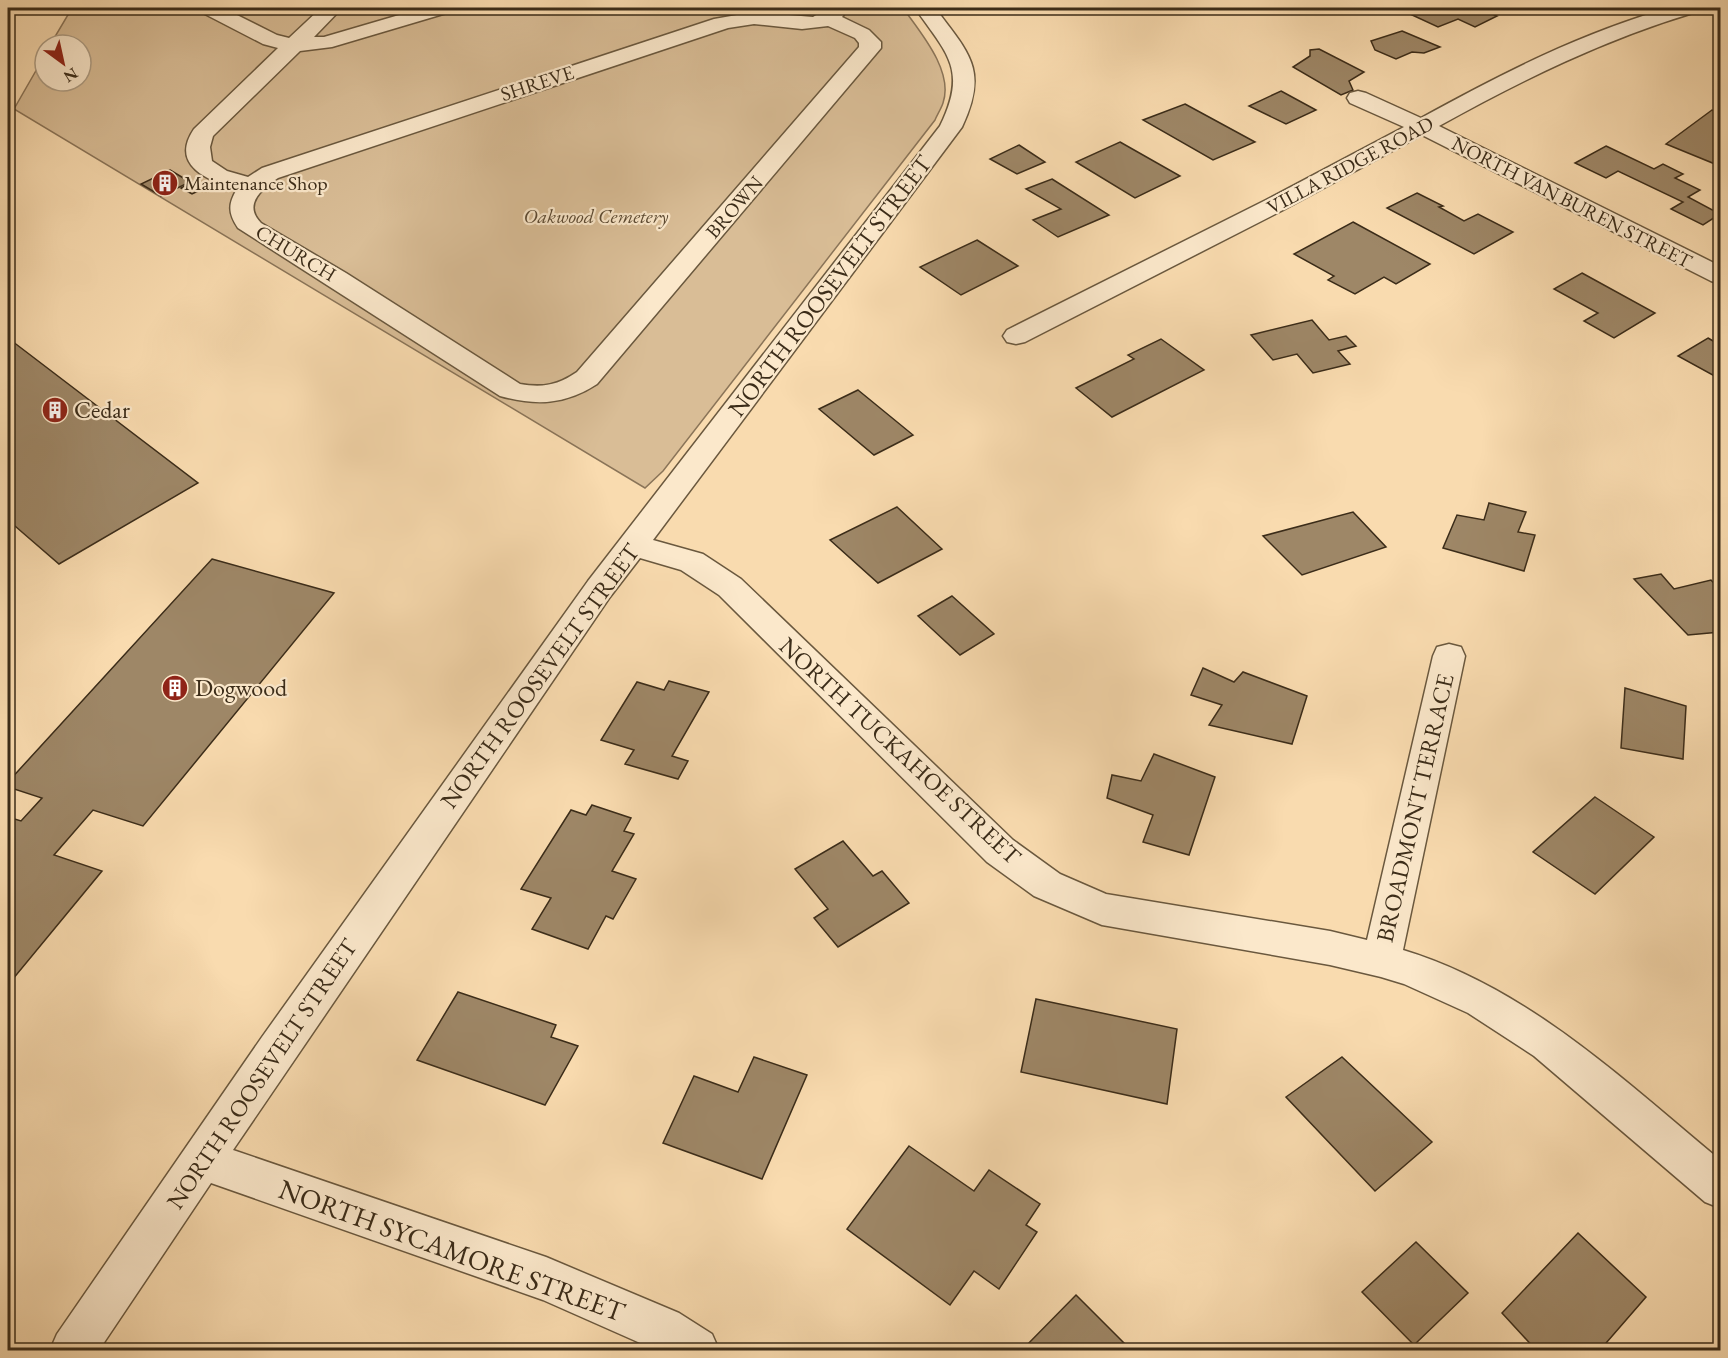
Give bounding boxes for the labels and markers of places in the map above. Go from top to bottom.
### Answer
building icon: Maintenance Shop [150,168,180,198]
place label: Maintenance Shop [184,170,328,196]
place label: Cedar [74,394,130,425]
building icon: Cedar [40,395,70,425]
place label: Dogwood [195,672,288,703]
building icon: Dogwood [160,673,190,703]

